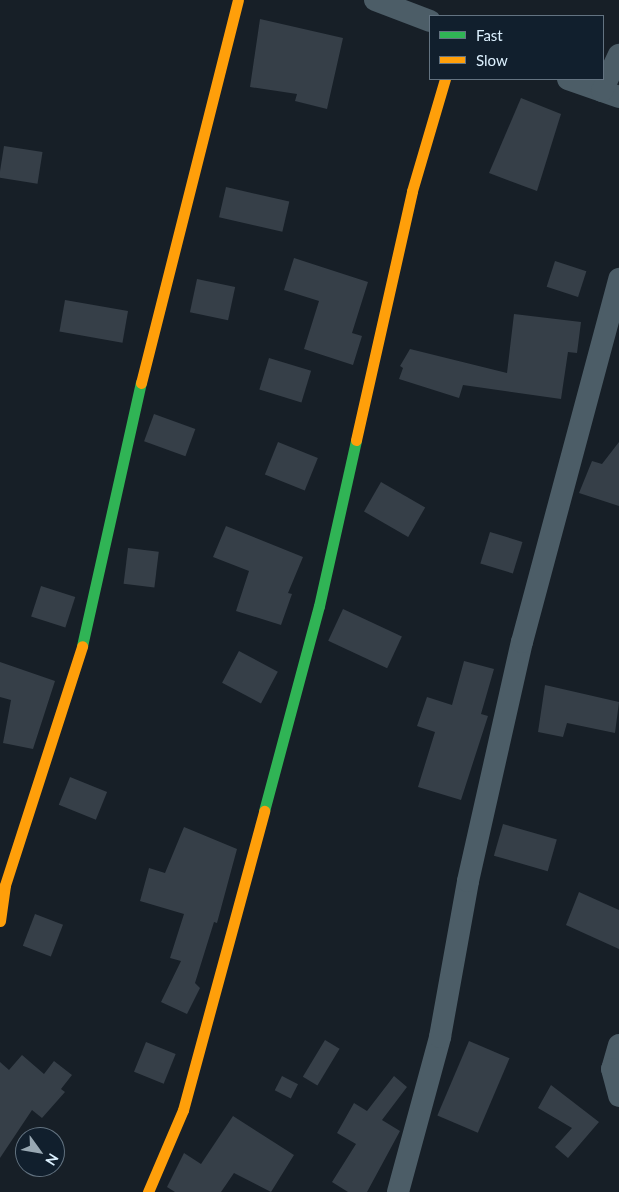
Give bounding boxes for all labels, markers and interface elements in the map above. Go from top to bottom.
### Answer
legend [429,15,604,80]
text: Fast [476,26,503,44]
text: Slow [476,51,508,69]
north arrow [15,1127,65,1177]
text: N [42,1151,62,1169]

